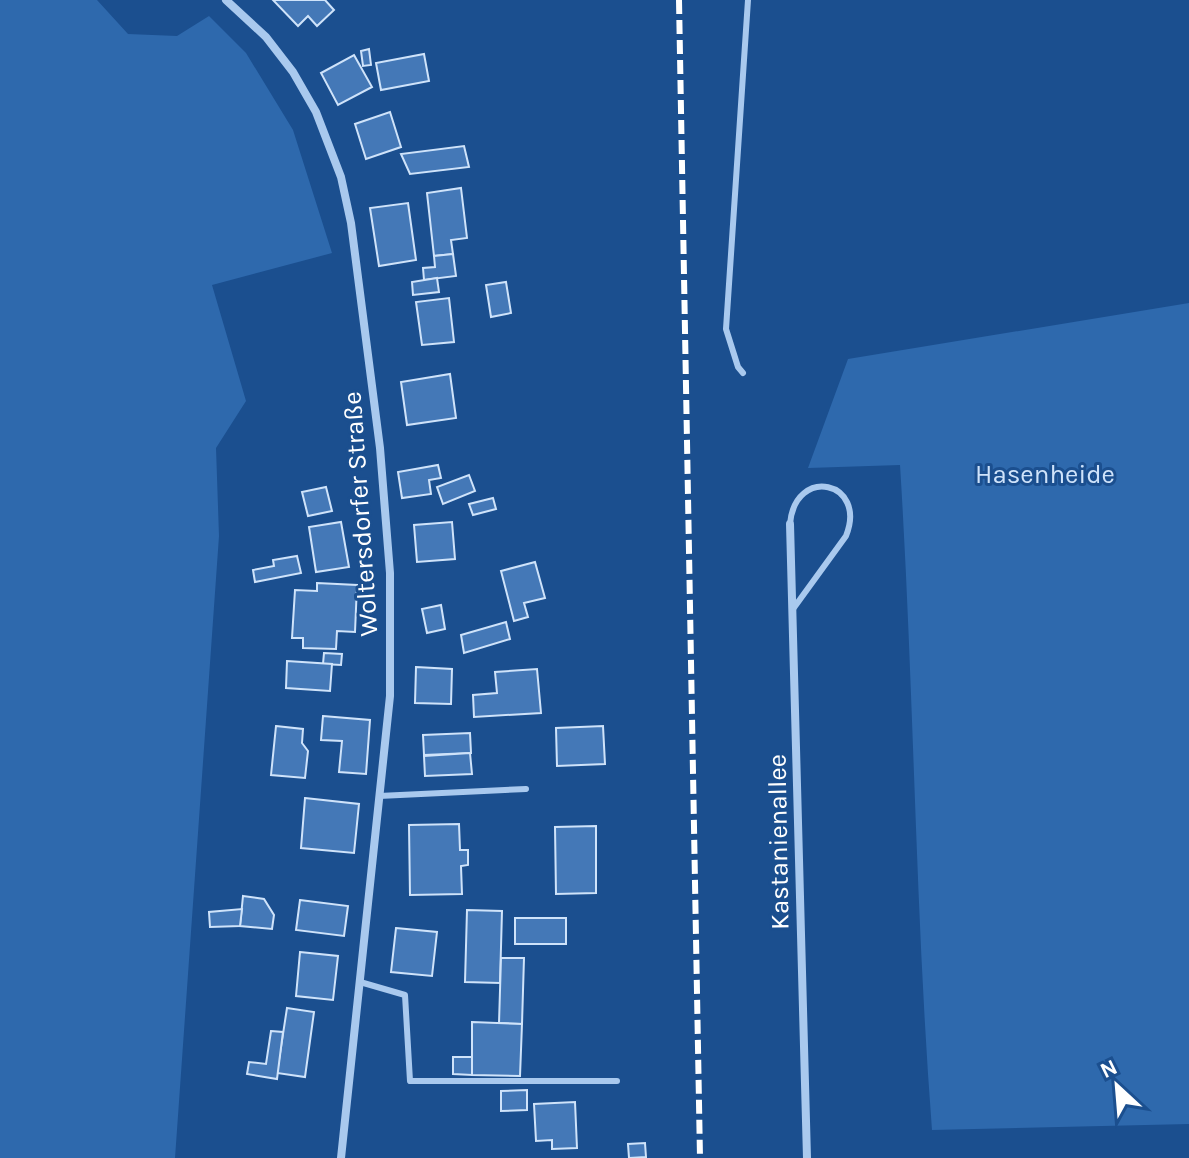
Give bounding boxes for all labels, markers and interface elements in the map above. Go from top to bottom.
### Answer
street label: Woltersdorfer Straße [336,390,385,637]
park label: Hasenheide [975,459,1115,490]
street label: Kastanienallee [761,754,796,930]
north arrow [1077,1046,1157,1126]
text: N [1096,1054,1121,1084]

